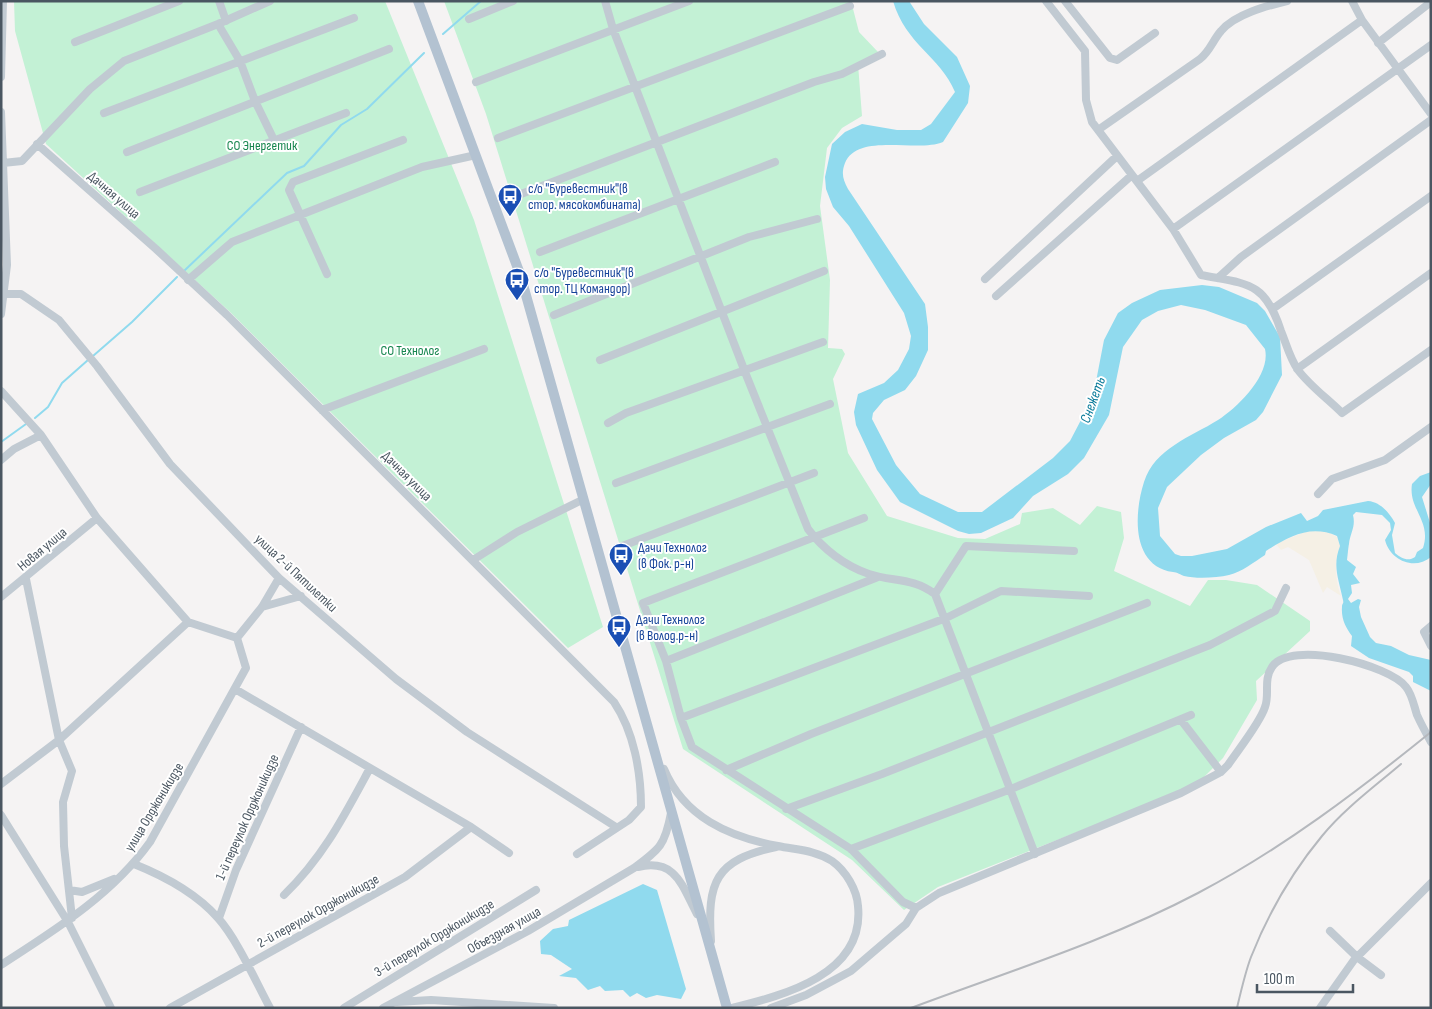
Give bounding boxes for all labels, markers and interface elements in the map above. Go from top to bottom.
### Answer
park label: СО Энергетик [227,137,298,154]
street label: Дачная улица [84,168,144,222]
place label: с/о "Буревестник"(в стор. мясокомбината) [528,180,641,213]
bus stop icon: с/о "Буревестник"(в стор. мясокомбината) [497,183,523,217]
place label: с/о "Буревестник"(в стор. ТЦ Командор) [534,264,634,297]
bus stop icon: с/о "Буревестник"(в стор. ТЦ Командор) [504,267,530,301]
park label: СО Технолог [381,342,439,359]
water label: Снежеть [1076,374,1110,426]
street label: Дачная улица [378,447,436,505]
street label: Новая улица [14,523,70,575]
street label: улица 2-й Пятилетки [251,530,341,616]
place label: Дачи Технолог (в Фок. р-н) [638,539,707,572]
bus stop icon: Дачи Технолог (в Фок. р-н) [608,542,634,576]
place label: Дачи Технолог (в Волод.р-н) [636,611,705,644]
bus stop icon: Дачи Технолог (в Волод.р-н) [606,614,632,648]
street label: 1-й переулок Орджоникидзе [212,751,282,883]
street label: улица Орджоникидзе [121,759,187,855]
street label: 2-й переулок Орджоникидзе [254,870,382,952]
street label: 3-й переулок Орджоникидзе [371,895,497,981]
street label: Объездная улица [464,903,544,957]
scale bar [1257,962,1353,994]
text: 100 m [1264,970,1295,989]

